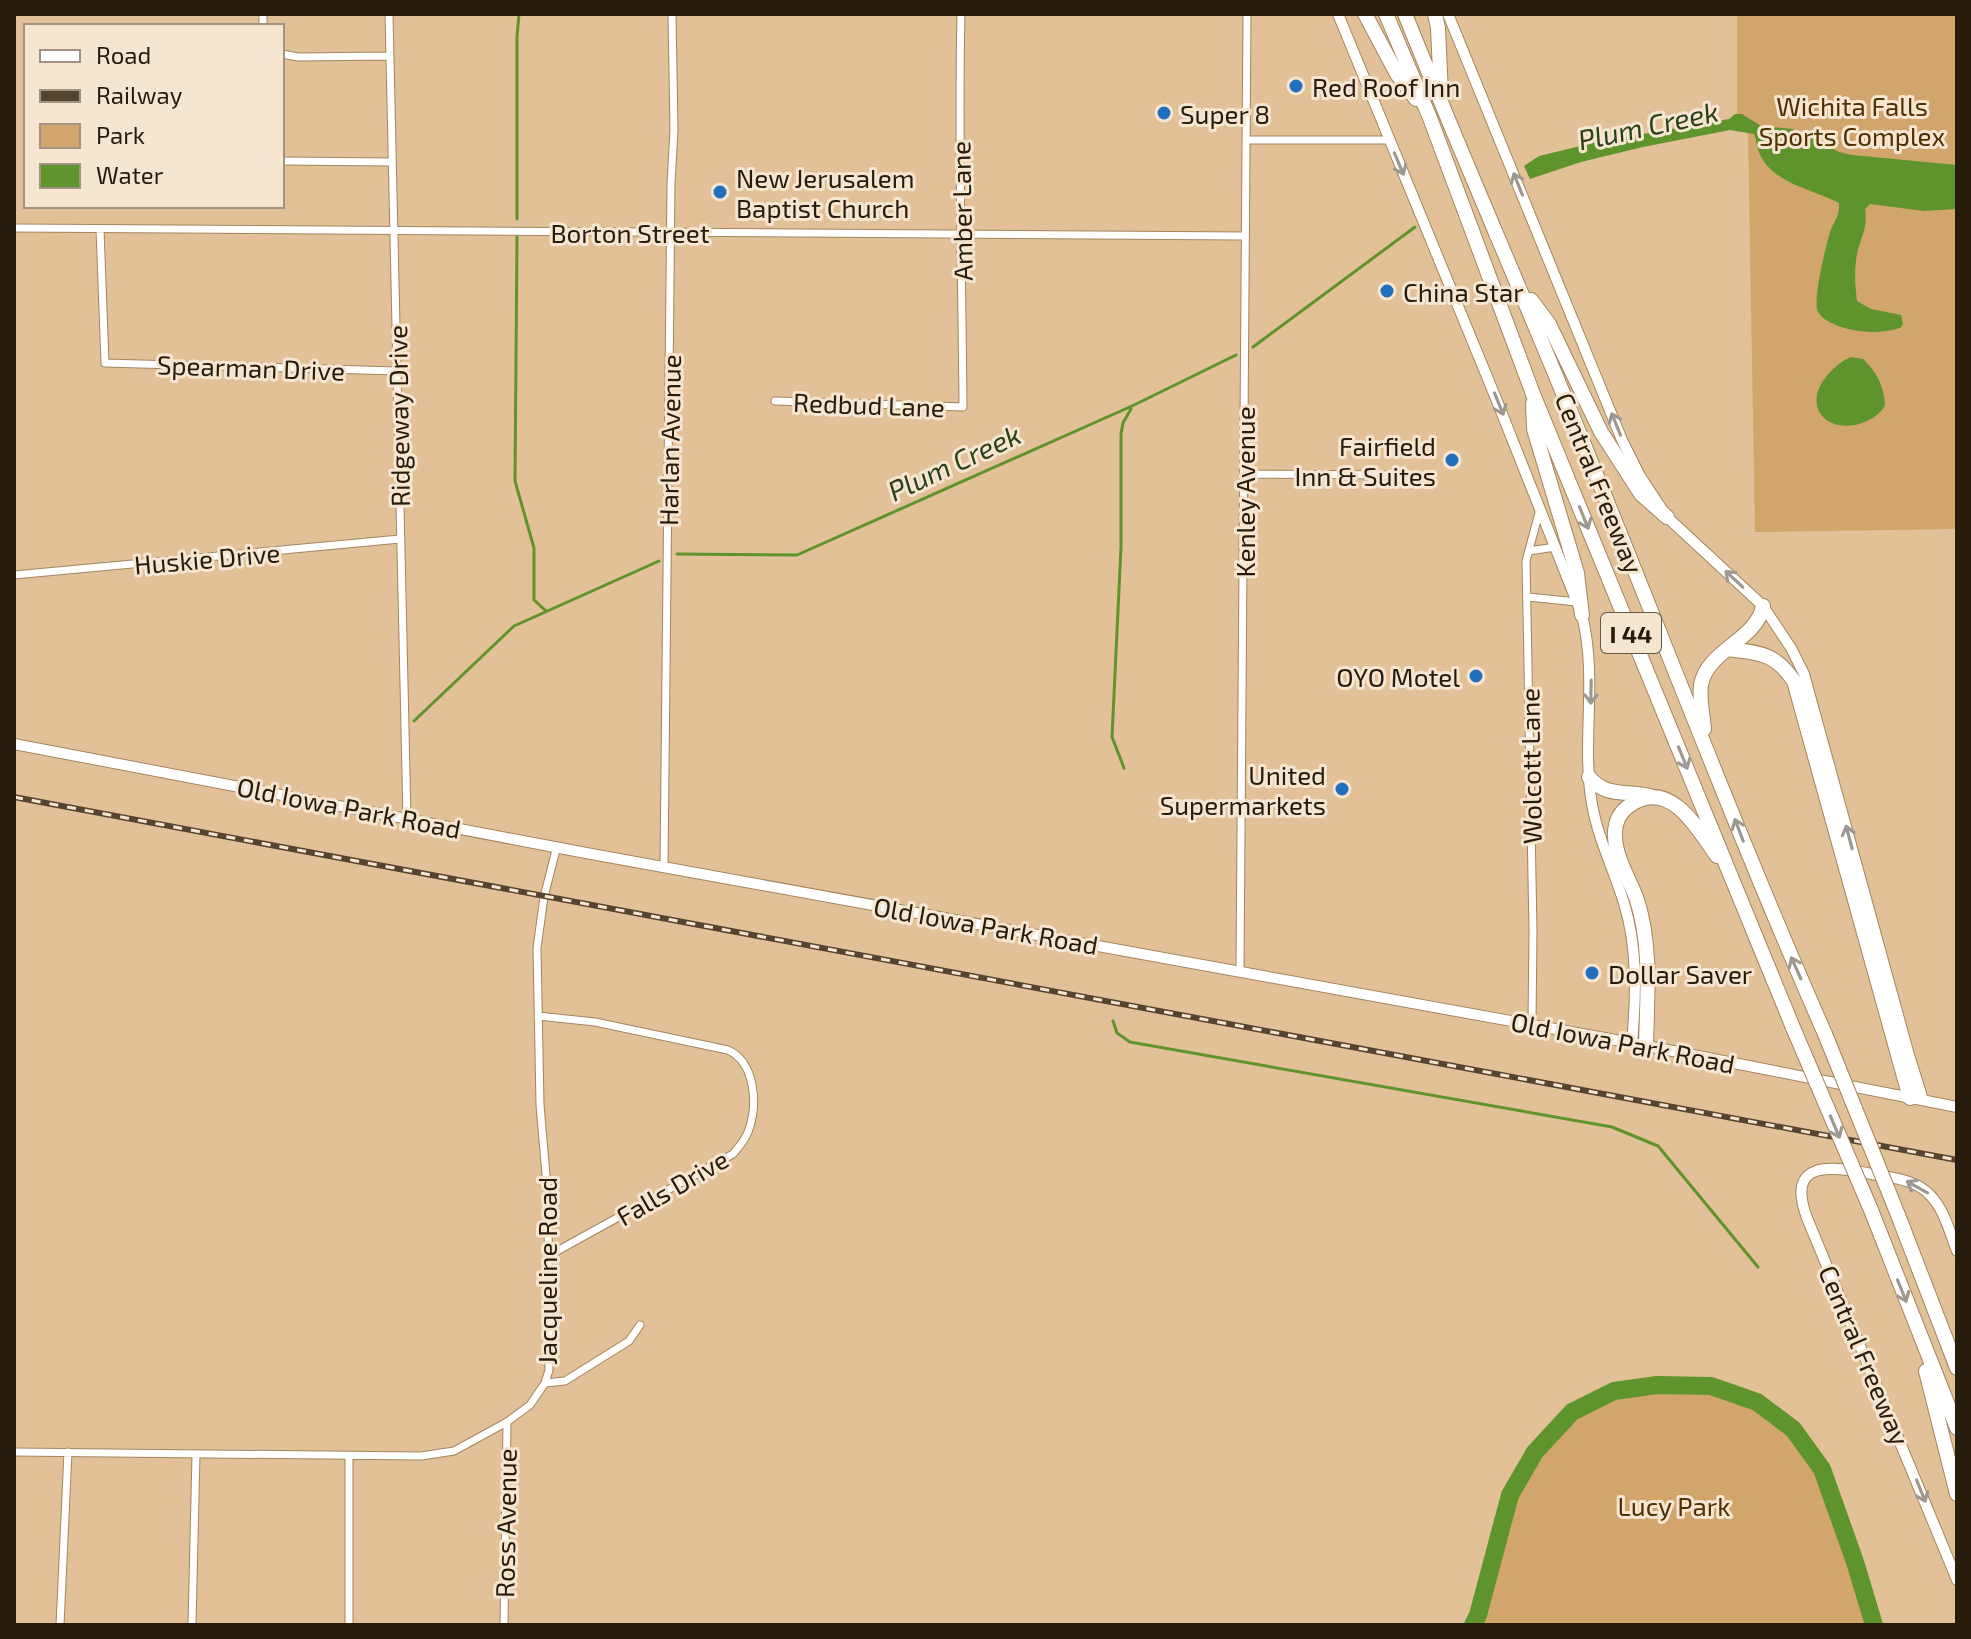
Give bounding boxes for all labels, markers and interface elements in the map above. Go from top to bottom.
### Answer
legend [24,24,284,208]
text: Road [96,40,151,69]
place label: Red Roof Inn [1312,71,1460,102]
marker: Red Roof Inn [1287,77,1305,95]
text: Railway [96,80,183,109]
park label: Wichita Falls Sports Complex [1759,90,1946,151]
water label: Plum Creek [1575,94,1721,156]
place label: Super 8 [1180,98,1270,129]
marker: Super 8 [1155,104,1173,122]
text: Park [96,120,145,149]
street label: Amber Lane [944,141,978,281]
one-way arrow [1393,151,1408,176]
text: Water [96,160,164,189]
place label: New Jerusalem Baptist Church [736,162,914,223]
one-way arrow [1509,172,1524,197]
marker: New Jerusalem Baptist Church [711,183,729,201]
street label: Borton Street [550,217,710,248]
place label: China Star [1403,276,1524,307]
marker: China Star [1378,282,1396,300]
street label: Ridgeway Drive [381,325,415,507]
street label: Spearman Drive [157,348,345,386]
street label: Harlan Avenue [652,354,686,526]
street label: Redbud Lane [793,386,945,422]
street label: Central Freeway [1550,388,1650,578]
one-way arrow [1492,391,1507,416]
street label: Kenley Avenue [1229,406,1260,578]
one-way arrow [1608,412,1622,437]
water label: Plum Creek [882,416,1026,508]
place label: Fairfield Inn & Suites [1294,430,1436,491]
marker: Fairfield Inn & Suites [1443,451,1461,469]
one-way arrow [1577,505,1592,530]
street label: Huskie Drive [133,536,281,580]
one-way arrow [1724,571,1744,589]
road number: I 44 [1601,613,1661,653]
place label: OYO Motel [1336,661,1460,692]
marker: OYO Motel [1467,667,1485,685]
one-way arrow [1583,678,1599,705]
street label: Wolcott Lane [1513,688,1547,844]
one-way arrow [1677,746,1691,770]
place label: United Supermarkets [1160,759,1326,820]
street label: Old Iowa Park Road [234,770,464,844]
marker: United Supermarkets [1333,780,1351,798]
one-way arrow [1731,818,1745,843]
one-way arrow [1841,824,1856,850]
street label: Old Iowa Park Road [871,890,1101,960]
one-way arrow [1787,956,1802,981]
place label: Dollar Saver [1608,958,1752,989]
marker: Dollar Saver [1583,964,1601,982]
street label: Old Iowa Park Road [1508,1005,1738,1079]
one-way arrow [1829,1114,1844,1139]
street label: Falls Drive [611,1143,733,1231]
street label: Jacqueline Road [531,1177,562,1365]
one-way arrow [1906,1179,1929,1195]
street label: Central Freeway [1813,1260,1917,1450]
one-way arrow [1896,1278,1910,1303]
street label: Ross Avenue [488,1448,522,1598]
one-way arrow [1915,1478,1929,1503]
park label: Lucy Park [1617,1490,1731,1521]

